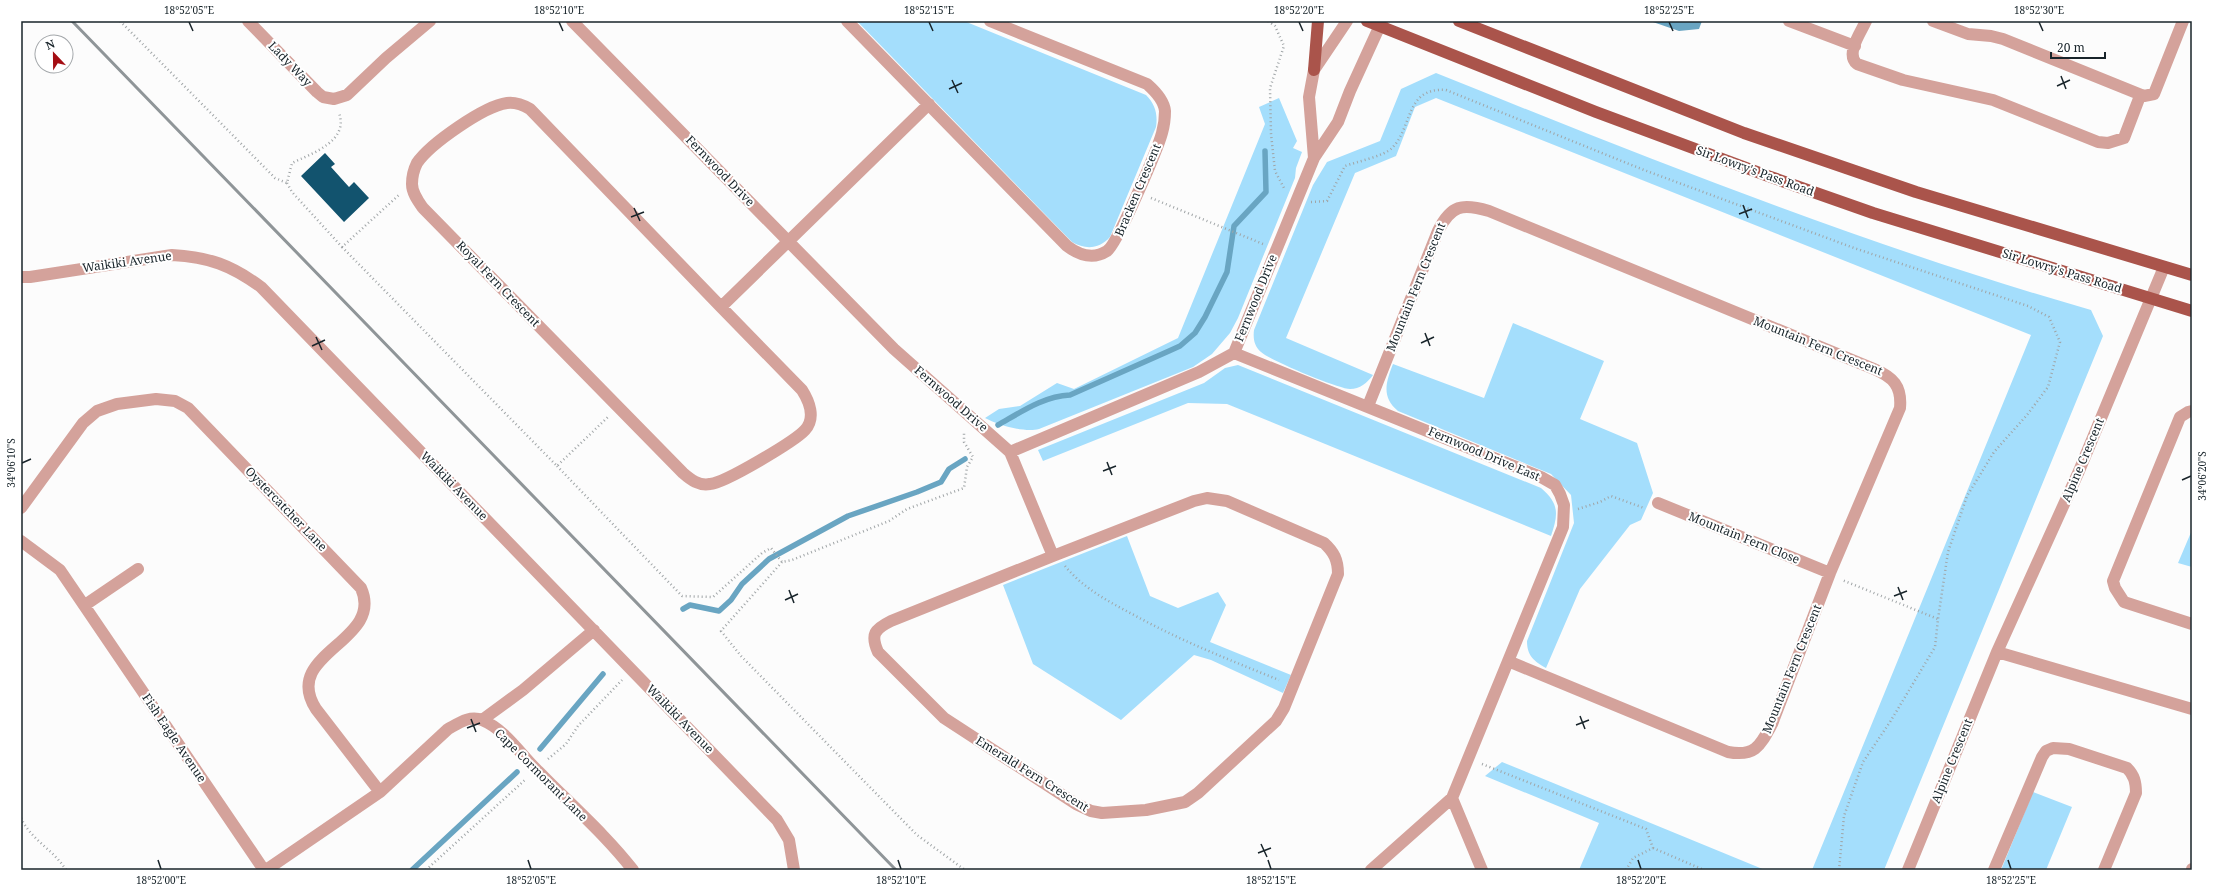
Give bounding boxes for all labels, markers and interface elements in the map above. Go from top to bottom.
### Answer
text: 18°52'05"E [164,3,214,17]
text: 18°52'10"E [534,3,584,17]
text: 18°52'15"E [904,3,954,17]
text: 18°52'20"E [1274,3,1324,17]
text: 18°52'25"E [1644,3,1694,17]
text: 18°52'30"E [2014,3,2064,17]
north arrow [34,34,74,74]
scale bar [2051,34,2105,60]
text: N [43,36,57,53]
street label: Lady Way [265,37,316,90]
text: 20 m [2057,39,2085,56]
street label: Fernwood Drive [682,131,759,210]
street label: Bracken Crescent [1110,141,1165,239]
street label: Sir Lowry's Pass Road [1694,141,1817,200]
street label: Mountain Fern Crescent [1382,220,1449,354]
street label: Royal Fern Crescent [453,237,544,330]
street label: Sir Lowry's Pass Road [2000,244,2125,297]
street label: Waikiki Avenue [81,247,173,276]
street label: Fernwood Drive [1230,252,1281,344]
street label: Mountain Fern Crescent [1751,312,1885,379]
street label: Fernwood Drive [911,362,992,435]
street label: Alpine Crescent [2057,415,2108,504]
street label: Fernwood Drive East [1426,422,1543,485]
text: 34°06'10"S [4,438,18,488]
street label: Waikiki Avenue [417,447,492,524]
text: 34°06'20"S [2195,451,2209,501]
street label: Oystercatcher Lane [242,463,331,555]
street label: Mountain Fern Close [1686,507,1802,568]
street label: Mountain Fern Crescent [1758,602,1825,736]
street label: Waikiki Avenue [643,680,718,757]
street label: Fish Eagle Avenue [138,690,211,786]
street label: Alpine Crescent [1927,716,1976,806]
street label: Cape Cormorant Lane [491,724,592,825]
street label: Emerald Fern Crescent [973,732,1092,815]
text: 18°52'00"E [136,873,186,887]
text: 18°52'05"E [506,873,556,887]
text: 18°52'10"E [876,873,926,887]
text: 18°52'15"E [1246,873,1296,887]
text: 18°52'20"E [1616,873,1666,887]
text: 18°52'25"E [1986,873,2036,887]

